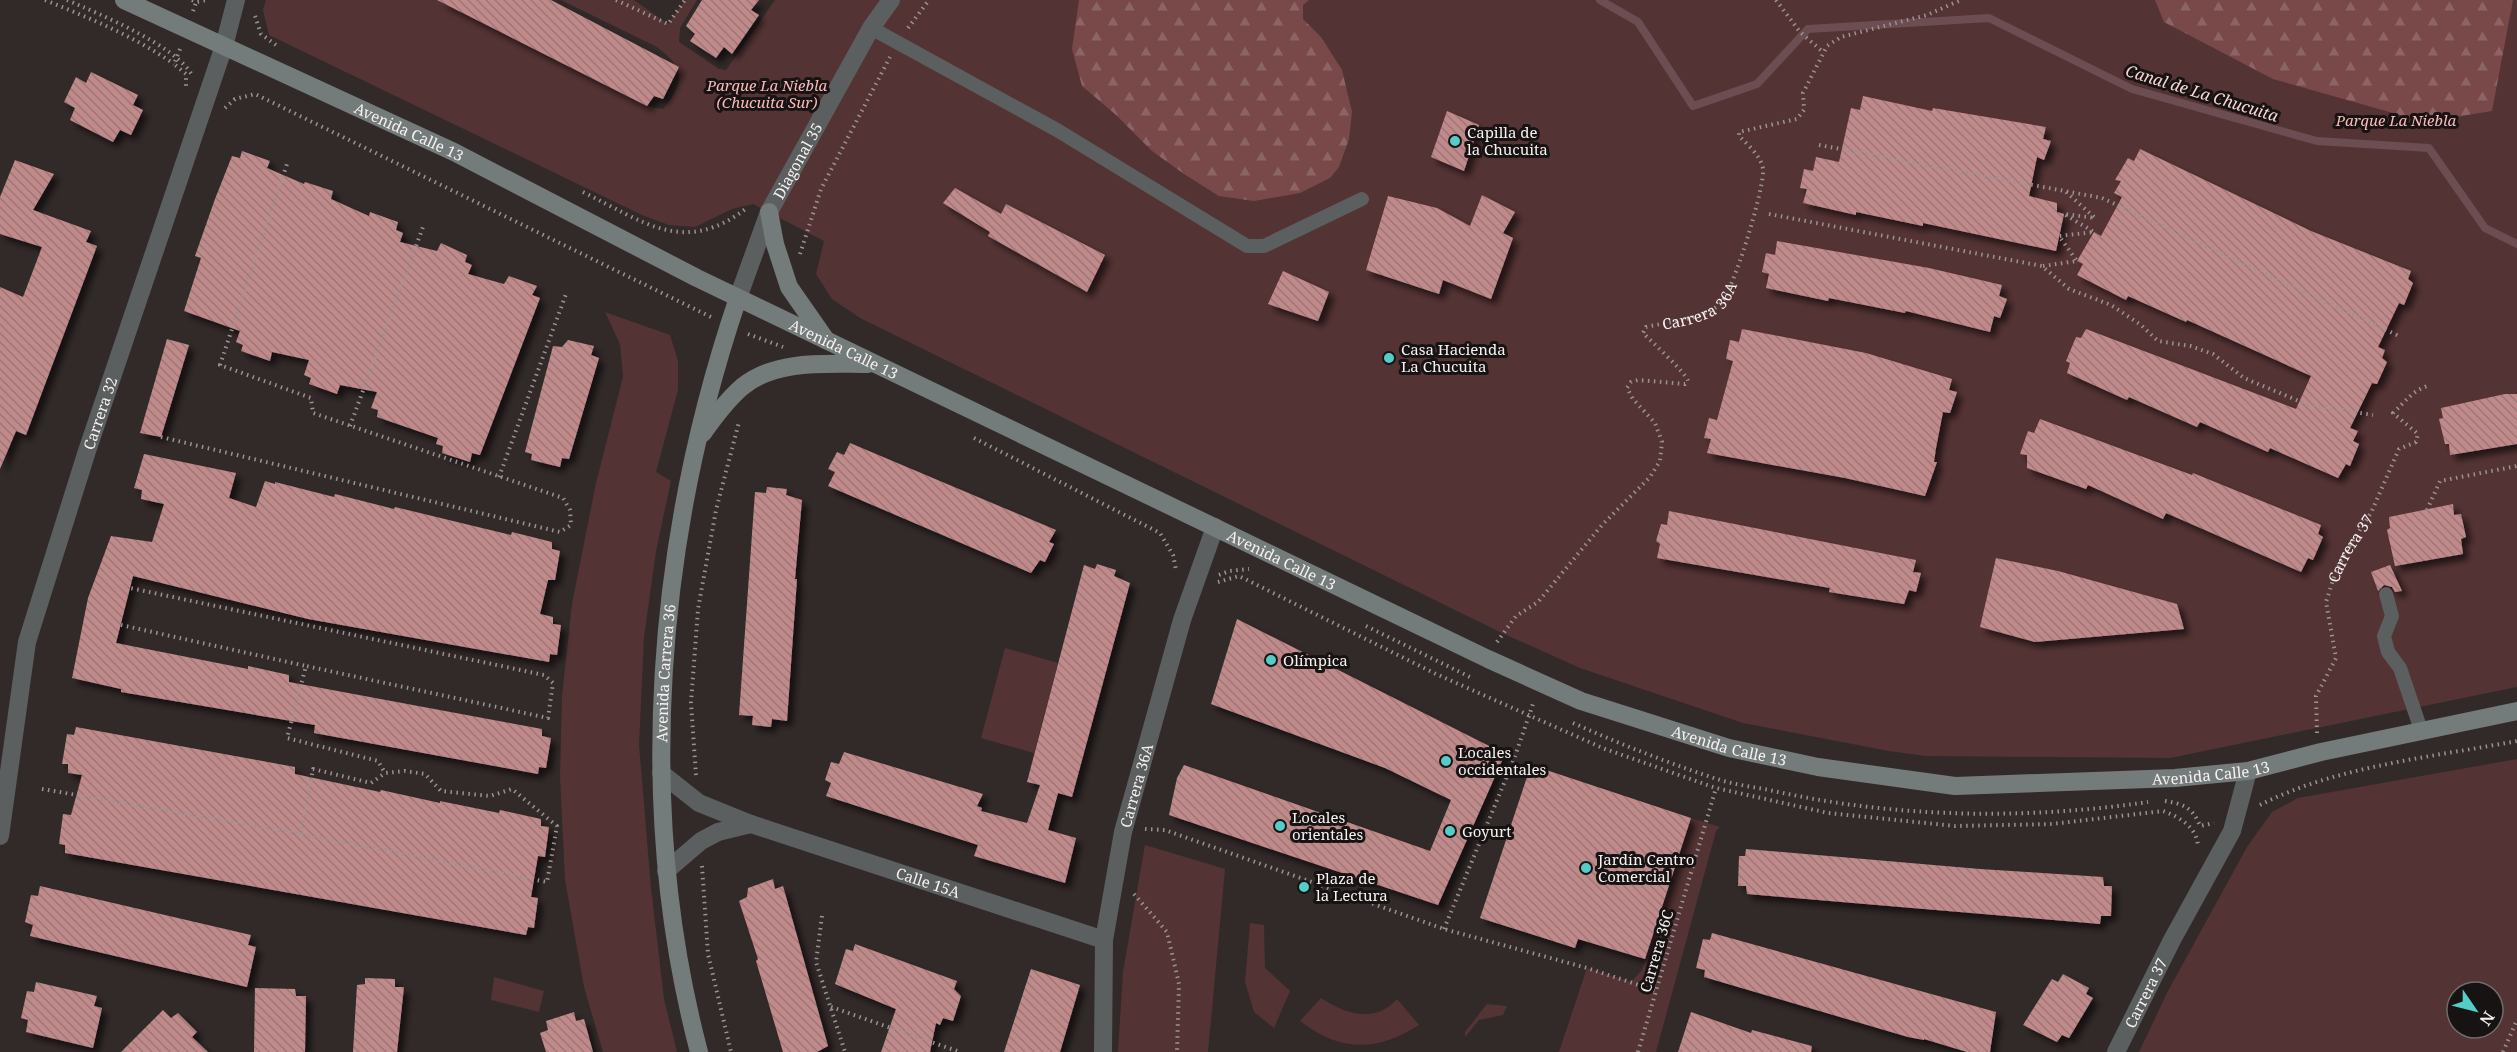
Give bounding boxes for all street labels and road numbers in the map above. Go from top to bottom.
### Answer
street label: Avenida Calle 13 [351,98,467,165]
street label: Diagonal 35 [768,119,827,203]
street label: Carrera 36A [1661,278,1741,334]
street label: Avenida Calle 13 [786,314,901,383]
street label: Carrera 32 [78,374,121,452]
street label: Carrera 37 [2323,510,2378,585]
street label: Avenida Calle 13 [1224,525,1339,594]
street label: Avenida Carrera 36 [651,603,680,742]
street label: Avenida Calle 13 [1669,720,1789,770]
street label: Carrera 36A [1115,741,1157,830]
street label: Avenida Calle 13 [2152,756,2272,789]
street label: Calle 15A [894,862,963,902]
street label: Carrera 36C [1635,907,1677,995]
street label: Carrera 37 [2120,955,2171,1031]

